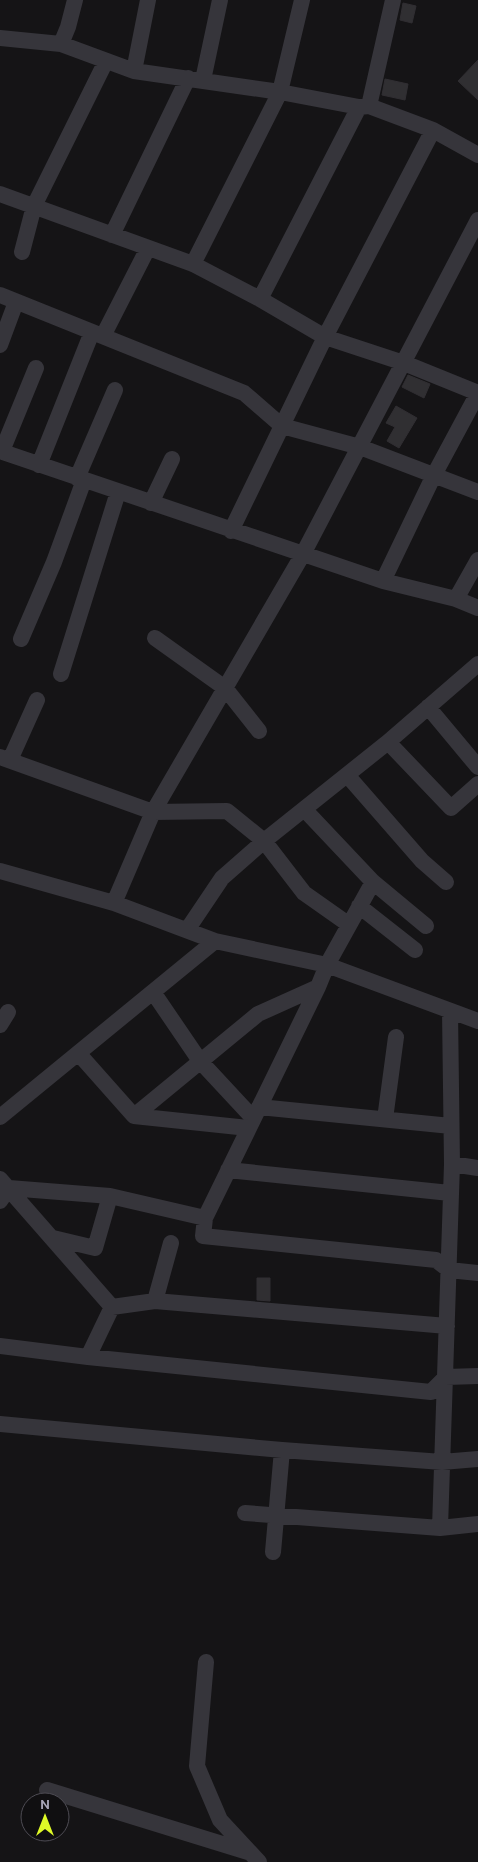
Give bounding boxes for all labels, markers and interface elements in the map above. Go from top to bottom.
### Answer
north arrow [20,1792,70,1842]
text: N [40,1797,50,1814]

